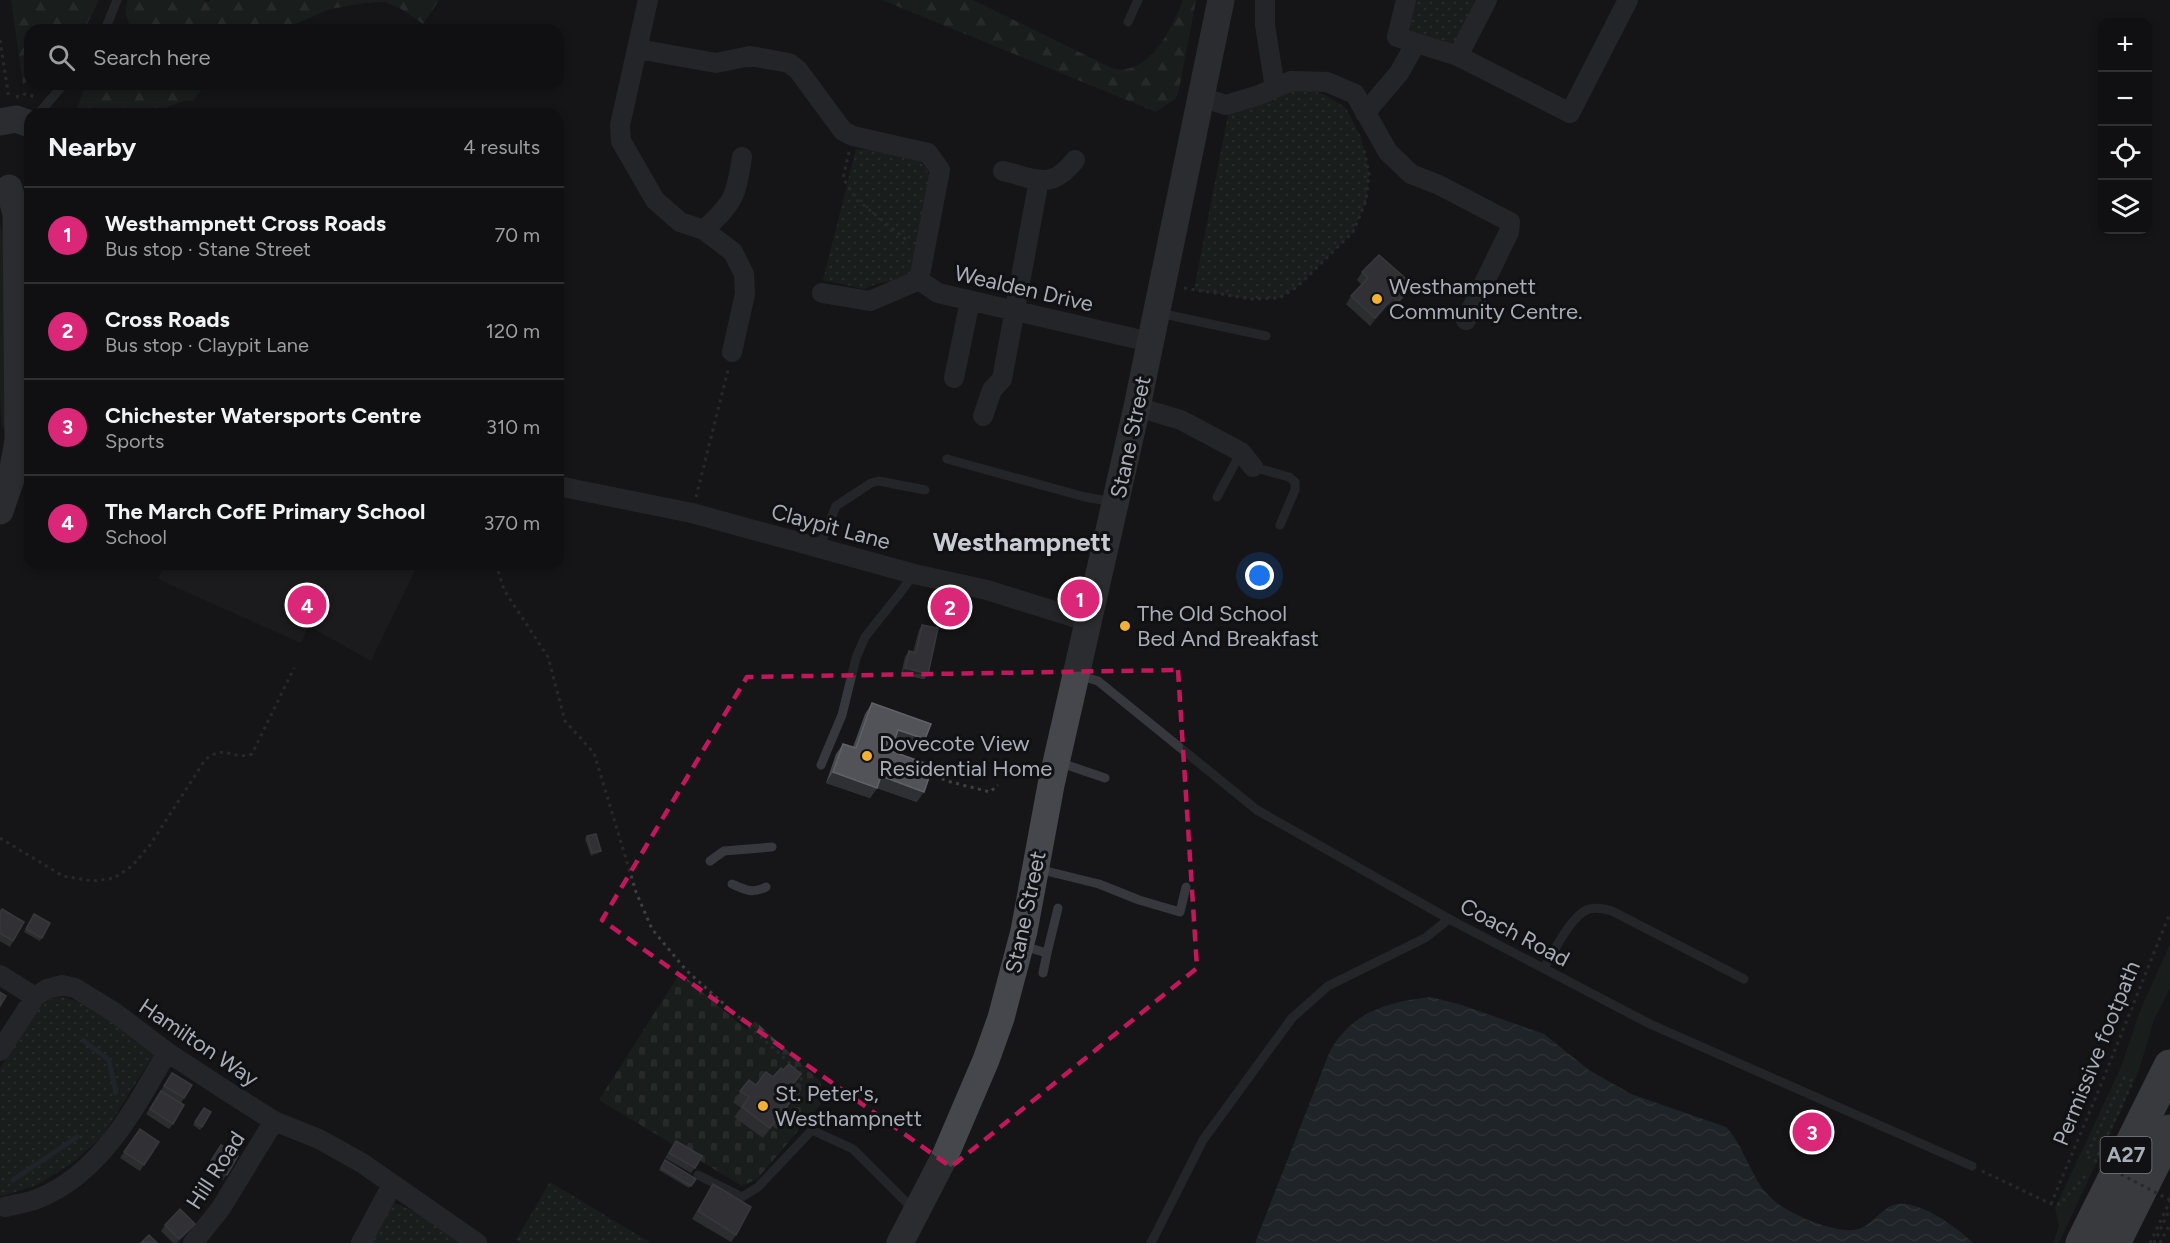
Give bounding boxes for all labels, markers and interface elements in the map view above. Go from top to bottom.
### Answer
map controls [2098,18,2152,234]
button: + [2098,18,2152,72]
search box [24,24,564,90]
icon: search [45,41,78,74]
text: Search here [93,44,211,71]
button: − [2098,72,2152,126]
button: locate [2098,126,2152,180]
text: Nearby [48,131,136,163]
text: 4 results [463,135,540,159]
button: layers [2098,180,2152,234]
text: Westhampnett Cross Roads [105,210,386,237]
text: 1 [63,223,72,247]
text: 70 m [494,223,540,247]
text: Bus stop · Stane Street [105,237,311,261]
street label: Wealden Drive [952,259,1096,318]
place label: Westhampnett Community Centre. [1389,273,1583,325]
marker: Westhampnett Community Centre. [1370,292,1384,306]
text: Cross Roads [105,306,230,333]
text: 2 [62,319,73,343]
text: 120 m [486,319,540,343]
text: Bus stop · Claypit Lane [105,333,309,357]
street label: Stane Street [1104,373,1157,501]
text: Chichester Watersports Centre [105,402,421,429]
text: 3 [62,415,73,439]
text: 310 m [486,415,540,439]
text: Sports [105,429,164,453]
text: The March CofE Primary School [105,498,425,525]
street label: Claypit Lane [768,498,893,555]
text: 4 [61,511,74,535]
text: 370 m [484,511,540,535]
text: School [105,525,167,549]
district label: Westhampnett [933,526,1111,558]
your location [1245,561,1274,590]
pin: 1 [1060,576,1100,622]
pin: 4 [288,582,326,628]
pin: 2 [930,584,970,630]
place label: The Old School Bed And Breakfast [1137,600,1319,652]
marker: The Old School Bed And Breakfast [1118,619,1132,633]
place label: Dovecote View Residential Home [879,730,1052,782]
marker: Dovecote View Residential Home [860,749,874,763]
street label: Stane Street [999,848,1052,976]
street label: Coach Road [1455,892,1574,973]
street label: Permissive footpath [2047,957,2146,1149]
street label: Hamilton Way [134,993,264,1092]
place label: St. Peter's, Westhampnett [775,1080,922,1132]
marker: St. Peter's, Westhampnett [756,1099,770,1113]
pin: 3 [1792,1110,1832,1154]
street label: Hill Road [180,1126,251,1214]
road number: A27 [2100,1137,2152,1173]

